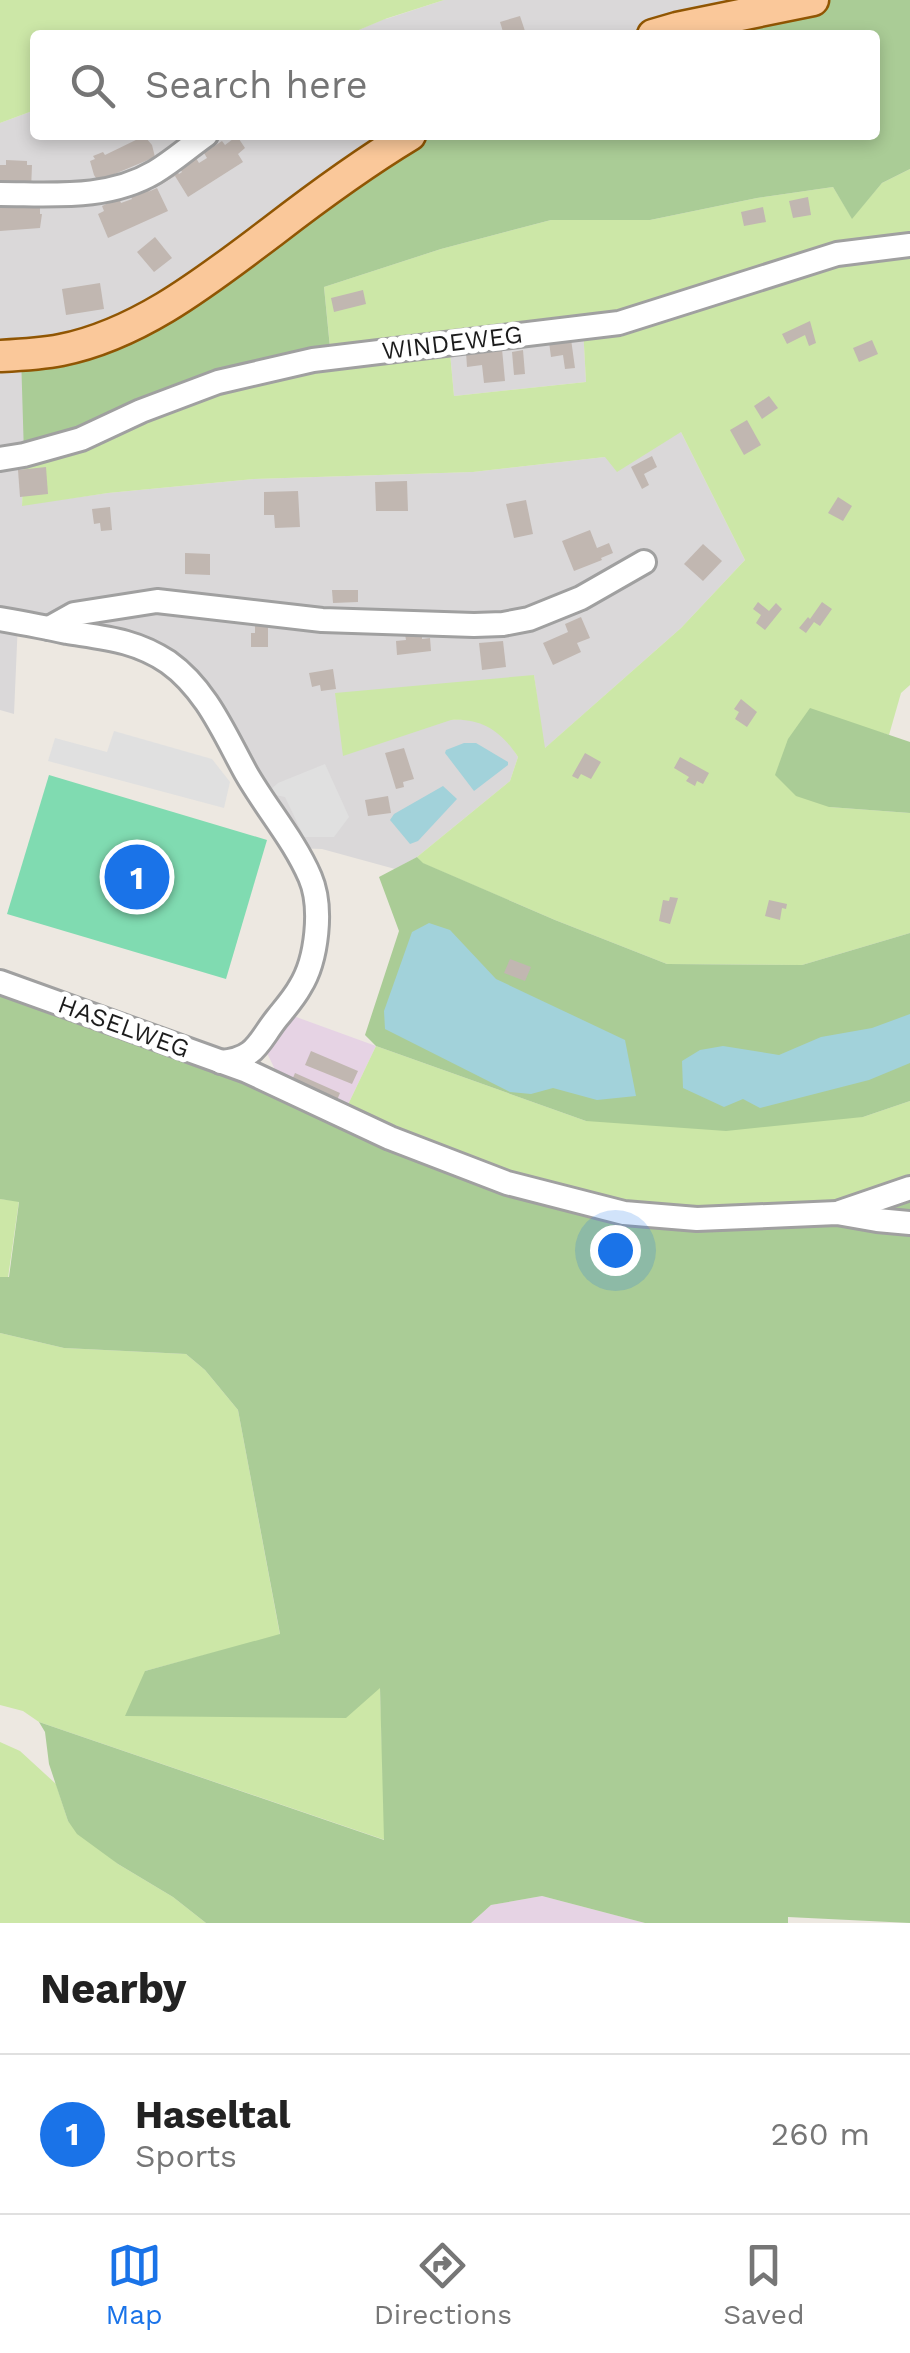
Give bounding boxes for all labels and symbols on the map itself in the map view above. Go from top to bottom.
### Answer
street label: WINDEWEG [380,319,524,366]
pin: 1 [104,840,170,914]
street label: HASELWEG [54,989,193,1064]
your location [590,1225,641,1276]

